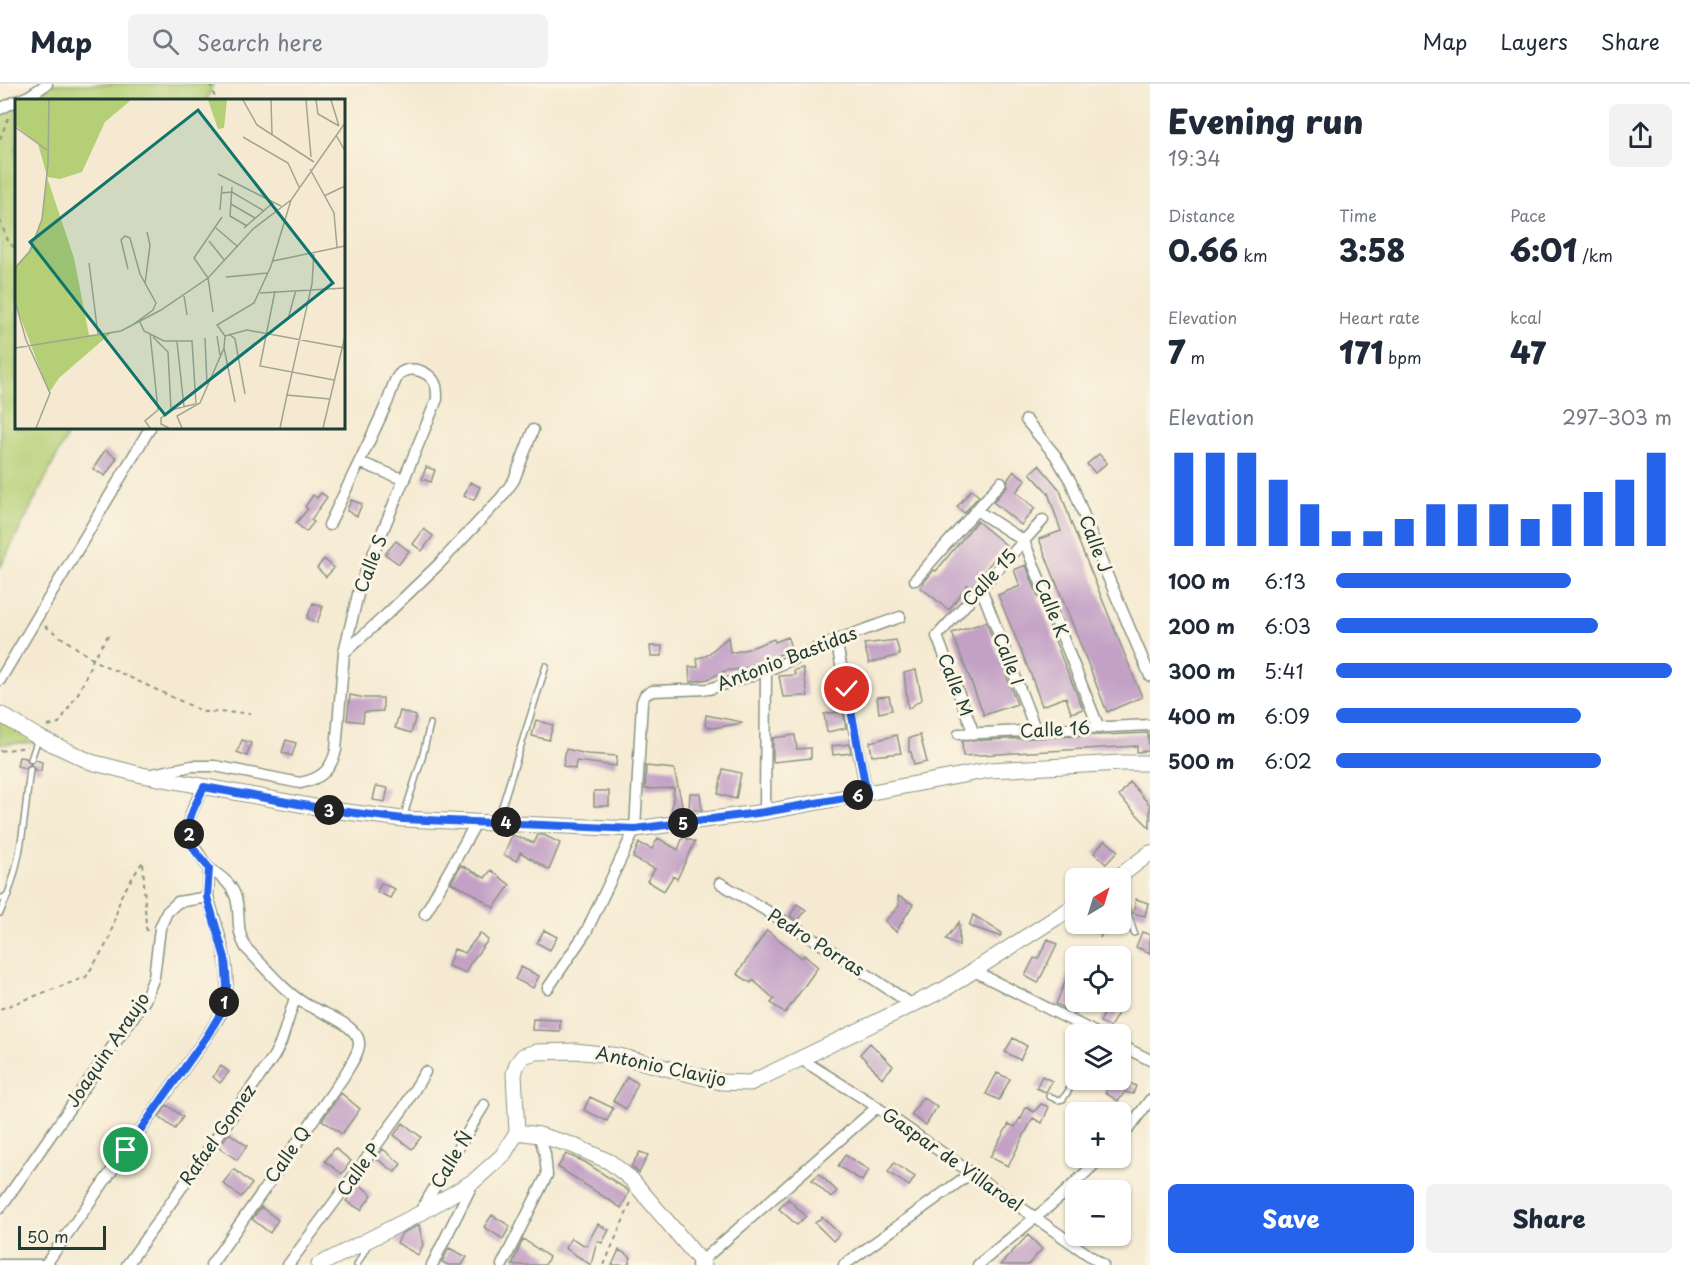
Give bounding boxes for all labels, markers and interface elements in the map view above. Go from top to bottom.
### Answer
search box [128,14,548,68]
text: Map [30,20,92,63]
icon: search [149,25,182,58]
text: Search here [197,25,323,58]
text: Map [1423,25,1467,57]
text: Layers [1500,25,1568,57]
text: Share [1601,25,1660,57]
text: Evening run [1168,95,1363,145]
inset map [15,99,345,429]
button: share [1609,104,1672,167]
text: 19:34 [1168,143,1221,173]
text: Distance [1168,203,1235,227]
text: Time [1339,203,1377,227]
text: Pace [1510,203,1546,227]
text: 0.66 [1168,227,1238,272]
text: 3:58 [1339,227,1405,272]
text: 6:01 [1510,227,1577,272]
text: km [1238,243,1268,267]
text: /km [1577,243,1613,267]
text: Elevation [1168,305,1237,329]
text: Heart rate [1339,305,1420,329]
text: kcal [1510,305,1542,329]
text: 7 [1168,329,1185,374]
text: 171 [1339,329,1383,374]
text: 47 [1510,329,1546,374]
text: m [1185,345,1205,369]
text: bpm [1383,345,1421,369]
text: Elevation [1168,402,1254,432]
text: 297–303 m [1562,402,1672,432]
street label: Calle J [1073,511,1120,576]
street label: Calle S [346,531,393,596]
street label: Calle 15 [955,542,1023,612]
text: 100 m [1168,566,1230,596]
text: 6:13 [1264,566,1306,596]
street label: Calle K [1028,574,1076,641]
text: 200 m [1168,611,1235,641]
text: 6:03 [1264,611,1311,641]
street label: Antonio Bastidas [712,618,861,697]
street label: Calle I [987,628,1032,689]
street label: Calle M [932,649,981,720]
text: 300 m [1168,656,1236,686]
text: 5:41 [1264,656,1304,686]
pin [821,663,872,714]
icon: check [830,672,863,705]
text: 400 m [1168,701,1236,731]
text: 6:09 [1264,701,1310,731]
street label: Calle 16 [1019,713,1091,744]
text: 500 m [1168,746,1235,776]
text: 6:02 [1264,746,1312,776]
pin: 6 [843,780,873,810]
text: 6 [852,783,864,807]
pin: 3 [314,795,344,825]
text: 3 [324,798,334,822]
pin: 4 [491,807,521,837]
pin: 5 [668,808,698,838]
text: 4 [501,810,511,834]
text: 5 [678,811,688,835]
pin: 2 [174,819,204,849]
text: 2 [183,822,195,846]
north arrow [1065,868,1131,934]
map controls [1065,868,1131,1246]
street label: Pedro Porras [763,901,870,982]
button: locate [1065,946,1131,1012]
street label: Joaquin Araujo [58,986,155,1112]
pin: 1 [209,987,239,1017]
text: 1 [220,990,228,1014]
button: layers [1065,1024,1131,1090]
street label: Antonio Clavijo [593,1038,729,1093]
street label: Rafael Gomez [172,1078,262,1190]
street label: Gaspar de Villaroel [877,1100,1029,1217]
button: + [1065,1102,1131,1168]
street label: Calle Q [257,1120,316,1188]
pin [100,1124,151,1175]
street label: Calle Ñ [423,1125,479,1193]
icon: arrive [109,1133,142,1166]
street label: Calle P [329,1137,386,1201]
button: − [1065,1180,1131,1246]
button: Save [1168,1184,1414,1253]
button: Share [1426,1184,1672,1253]
scale bar [18,1223,106,1250]
text: 50 m [27,1224,68,1248]

